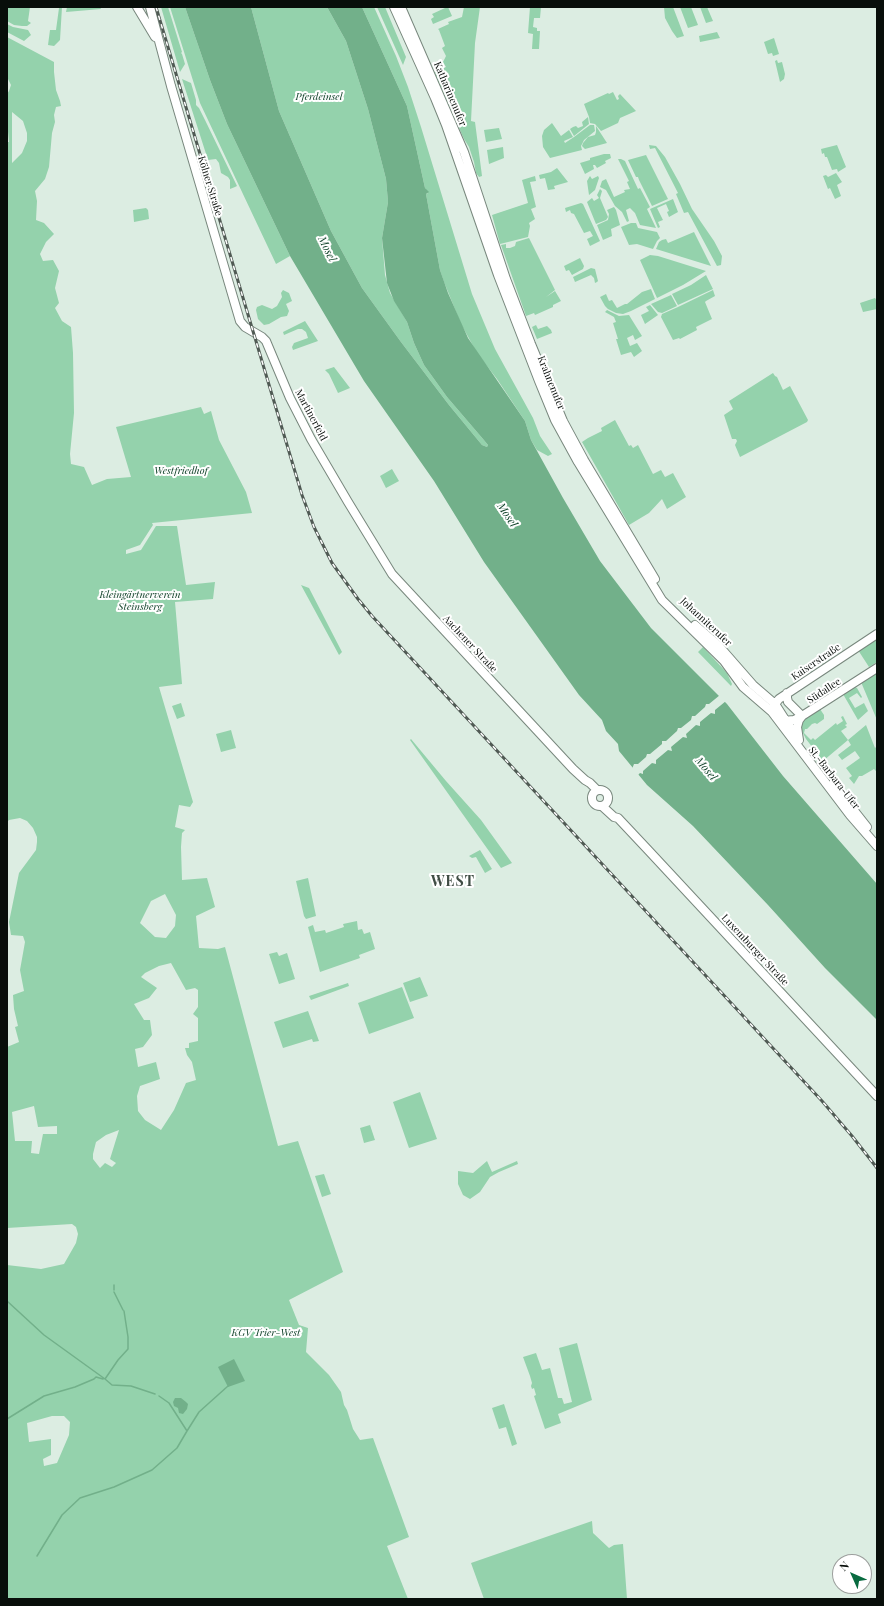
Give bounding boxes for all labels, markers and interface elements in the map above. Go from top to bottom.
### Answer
street label: Katharinenufer [431,60,469,128]
park label: Pferdeinsel [296,91,342,103]
street label: Kölner Straße [195,155,225,217]
water label: Mosel [315,234,339,264]
street label: Krahnenufer [535,354,567,412]
street label: Martinerfeld [292,387,330,443]
park label: Westfriedhof [154,465,208,477]
water label: Mosel [494,500,520,530]
park label: Kleingärtnerverein Steinsberg [99,589,181,612]
street label: Johanniterufer [678,595,734,649]
street label: Aachener Straße [440,613,500,675]
street label: Kaiserstraße [789,641,843,683]
street label: Südallee [805,676,843,706]
street label: St.-Barbara-Ufer [806,744,862,812]
water label: Mosel [692,755,720,783]
district label: WEST [431,874,475,890]
street label: Luxemburger Straße [719,912,791,988]
park label: KGV Trier-West [232,1327,300,1339]
north arrow [832,1554,872,1594]
text: N [836,1558,852,1574]

